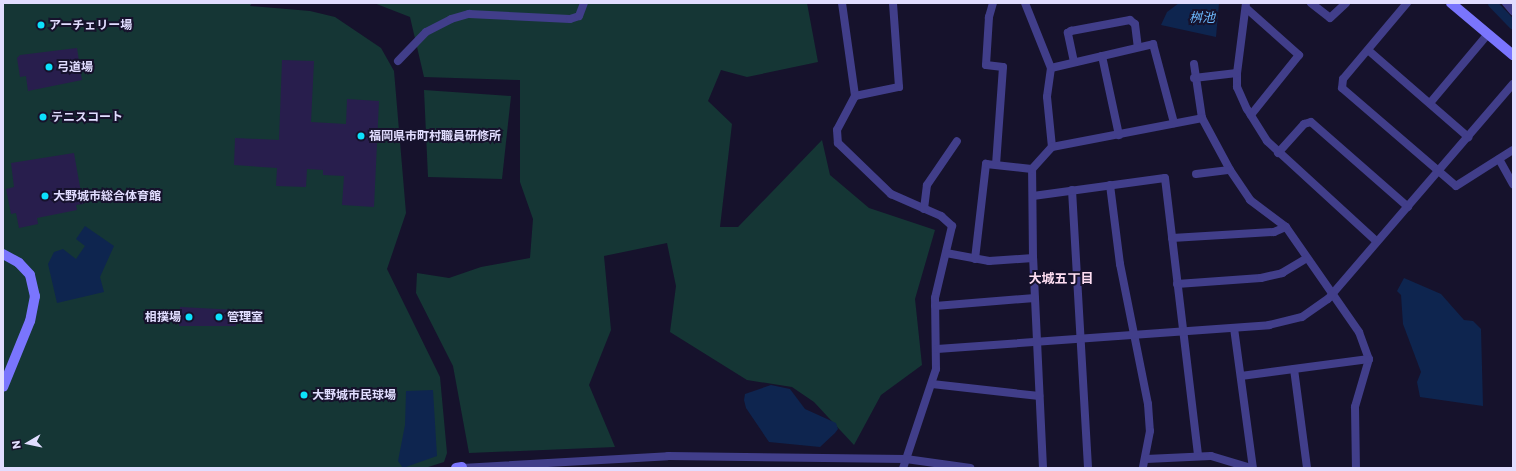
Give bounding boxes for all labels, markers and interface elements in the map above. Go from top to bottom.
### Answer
water label: 桝池 [1189,10,1215,26]
place label: アーチェリー場 [49,18,132,32]
marker: アーチェリー場 [36,20,46,30]
place label: 弓道場 [57,60,93,74]
marker: 弓道場 [44,62,54,72]
place label: テニスコート [51,110,123,124]
marker: テニスコート [38,112,48,122]
place label: 福岡県市町村職員研修所 [369,129,501,143]
marker: 福岡県市町村職員研修所 [356,131,366,141]
place label: 大野城市総合体育館 [53,189,161,203]
marker: 大野城市総合体育館 [40,191,50,201]
district label: 大城五丁目 [1029,271,1093,287]
place label: 相撲場 [145,310,181,324]
place label: 管理室 [227,310,263,324]
marker: 相撲場 [184,312,194,322]
marker: 管理室 [214,312,224,322]
place label: 大野城市民球場 [312,388,396,402]
marker: 大野城市民球場 [299,390,309,400]
north arrow [8,423,48,463]
text: N [8,440,25,450]

